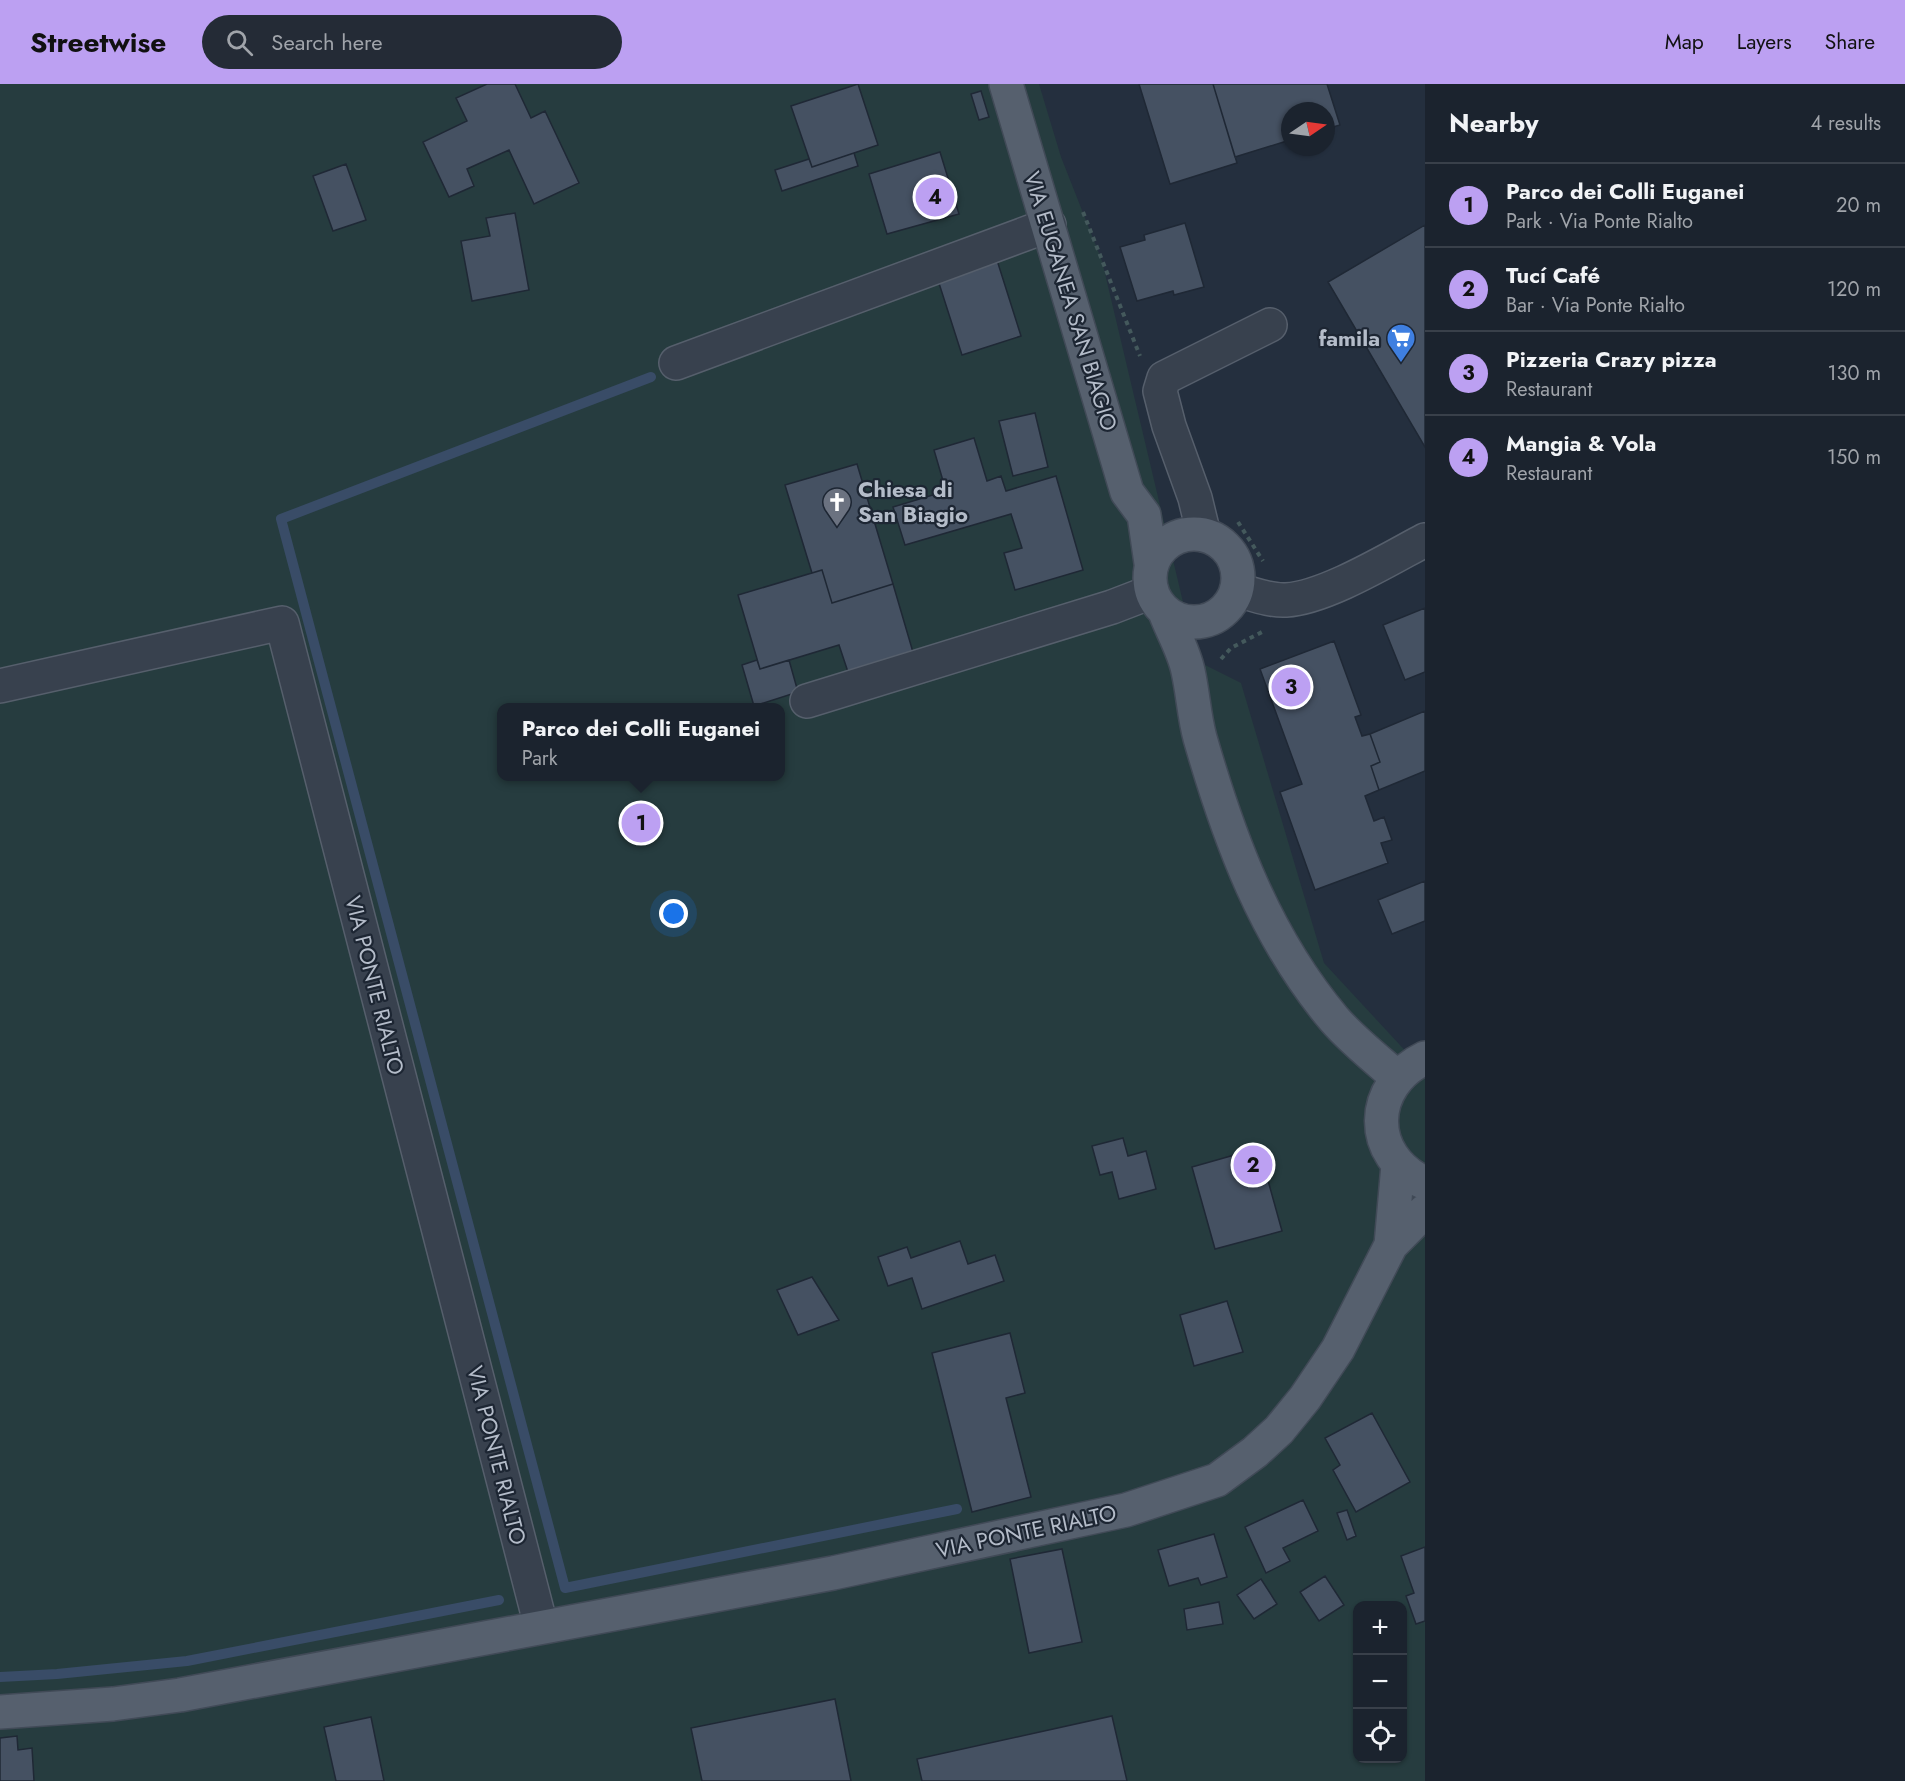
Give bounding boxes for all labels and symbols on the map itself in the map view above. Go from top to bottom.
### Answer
north arrow [1281,102,1335,156]
street label: VIA EUGANEA SAN BIAGIO [1016,167,1126,435]
pin: 4 [916,174,954,220]
place label: famila [1319,322,1380,354]
supermarket icon: famila [1385,322,1417,364]
place label: Chiesa di San Biagio [858,473,968,530]
church icon: Chiesa di San Biagio [821,486,853,528]
pin: 3 [1272,664,1310,710]
pin: 1 [622,800,660,846]
street label: VIA PONTE RIALTO [337,892,413,1078]
your location [659,899,688,928]
pin: 2 [1234,1142,1272,1188]
street label: VIA PONTE RIALTO [459,1362,535,1548]
street label: VIA PONTE RIALTO [933,1496,1119,1566]

